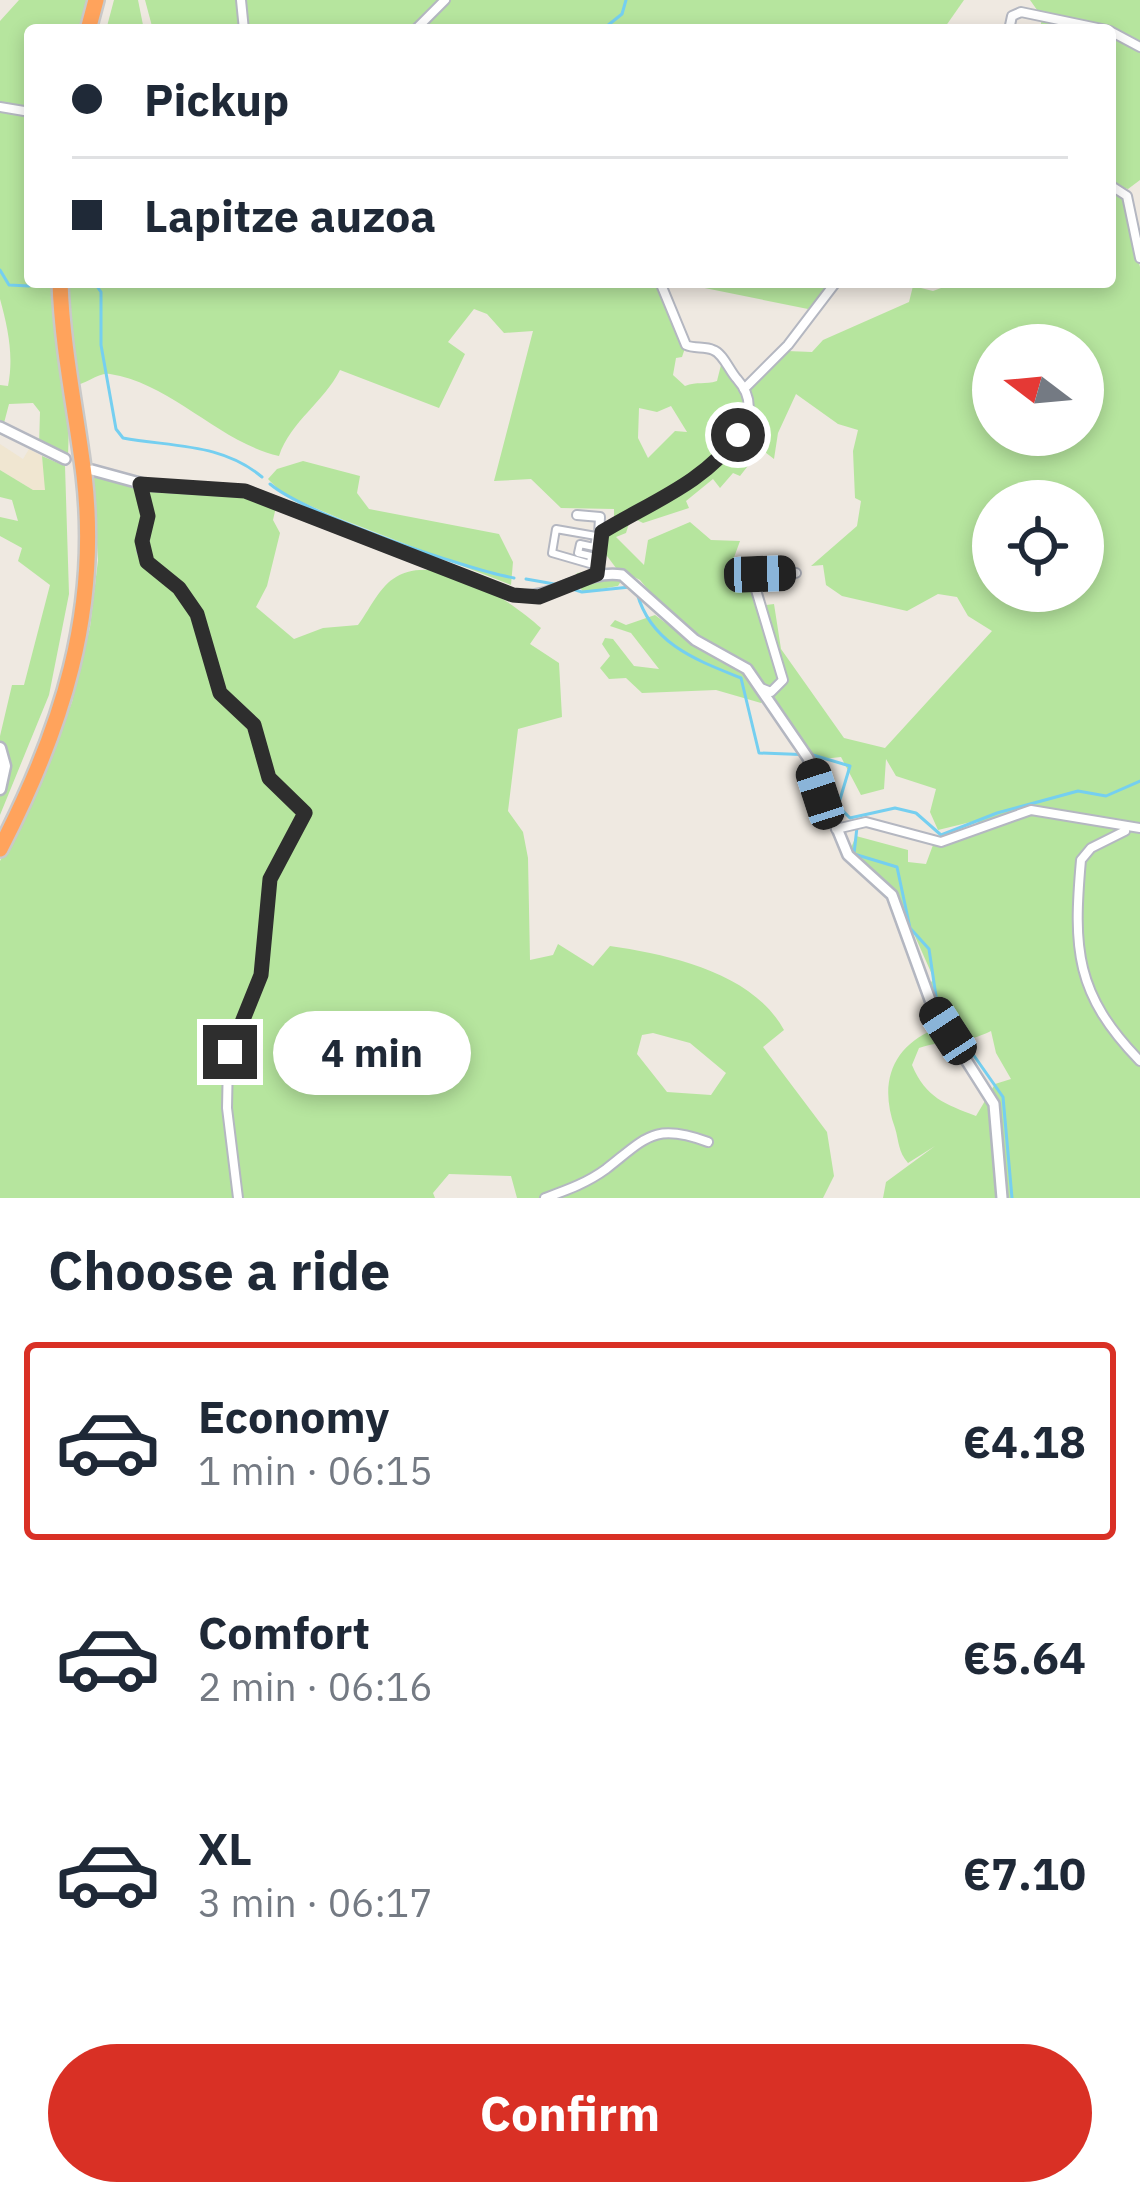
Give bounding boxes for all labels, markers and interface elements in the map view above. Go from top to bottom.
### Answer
text: Pickup [144,70,289,128]
text: Lapitze auzoa [144,186,436,244]
north arrow [972,324,1104,456]
map controls [972,324,1104,612]
route start [711,408,765,462]
button: locate [972,480,1104,612]
car [723,555,797,593]
car [792,754,848,834]
car [913,991,983,1071]
callout: 4 min [272,1010,470,1094]
route end [203,1025,257,1079]
text: 4 min [321,1027,423,1078]
text: Choose a ride [48,1235,390,1305]
icon: car [54,1387,162,1495]
text: Economy [198,1387,389,1445]
text: €4.18 [963,1412,1086,1470]
text: 1 min · 06:15 [198,1445,433,1496]
icon: car [54,1603,162,1711]
text: Comfort [198,1603,370,1661]
text: €5.64 [963,1628,1086,1686]
text: 2 min · 06:16 [198,1661,433,1712]
icon: car [54,1819,162,1927]
text: XL [198,1819,252,1877]
text: €7.10 [963,1844,1086,1902]
text: 3 min · 06:17 [198,1877,433,1928]
button: Confirm [48,2044,1092,2182]

